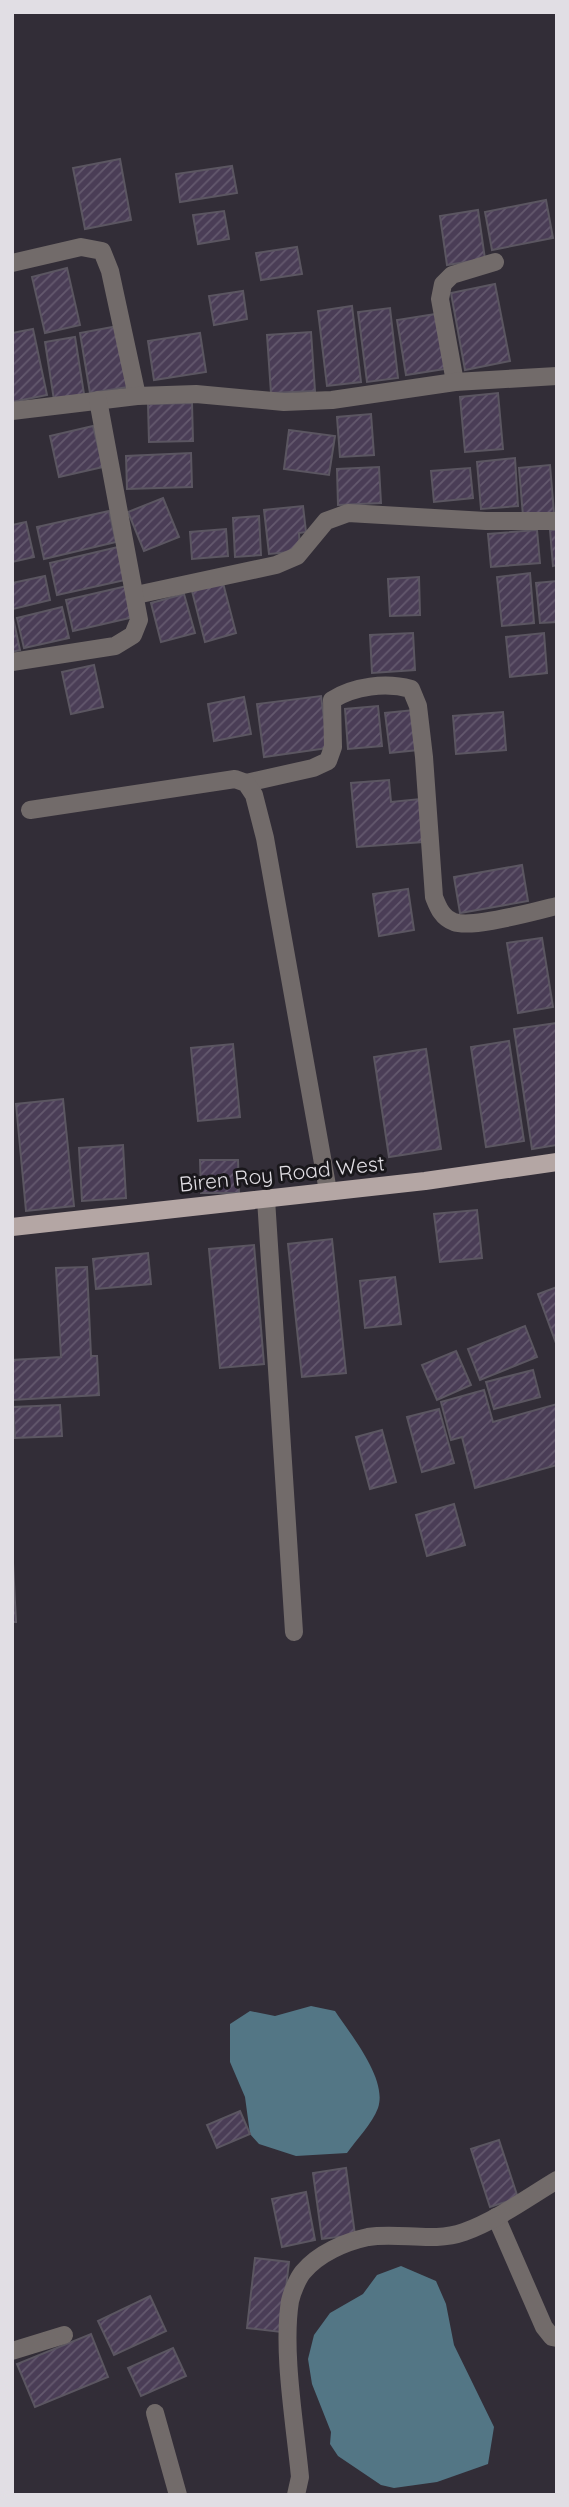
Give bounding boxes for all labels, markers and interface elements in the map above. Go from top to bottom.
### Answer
street label: Biren Roy Road West [178,1149,386,1197]

